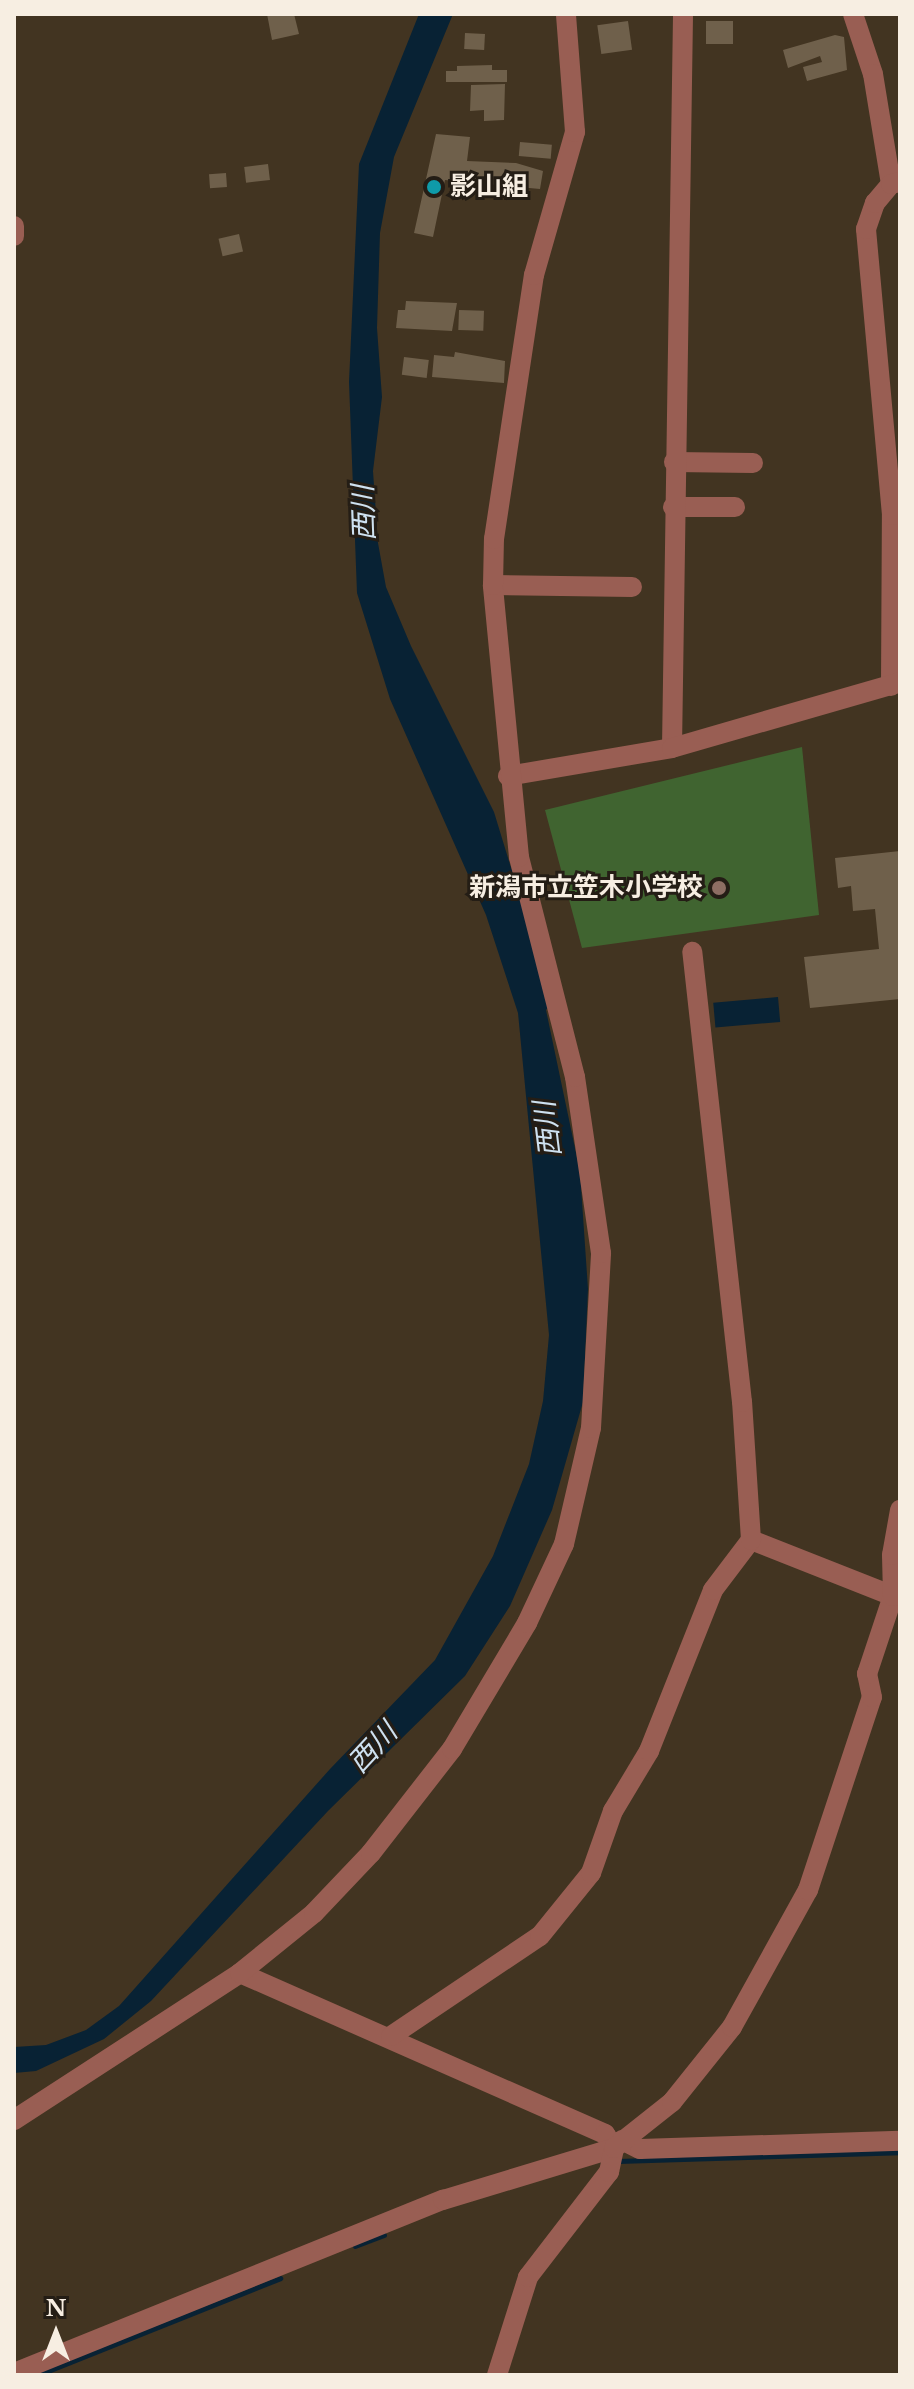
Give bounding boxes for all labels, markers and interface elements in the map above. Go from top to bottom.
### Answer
place label: 影山組 [450,171,528,203]
marker: 影山組 [425,178,443,196]
water label: 西川 [346,484,382,542]
place label: 新潟市立笠木小学校 [469,872,703,904]
marker: 新潟市立笠木小学校 [710,879,728,897]
water label: 西川 [528,1099,568,1159]
water label: 西川 [342,1716,404,1780]
north arrow [16,2293,96,2373]
text: N [46,2295,66,2322]

